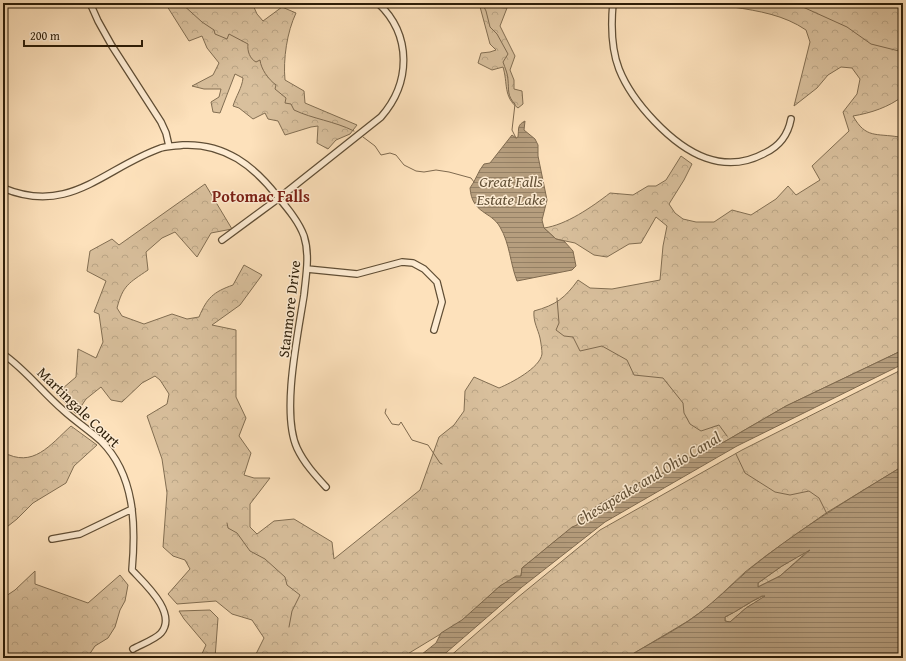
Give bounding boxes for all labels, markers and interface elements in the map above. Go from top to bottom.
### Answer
scale bar [24,22,142,48]
text: 200 m [30,27,60,44]
water label: Great Falls Estate Lake [476,169,546,211]
district label: Potomac Falls [212,184,310,208]
street label: Stanmore Drive [273,259,305,359]
street label: Martingale Court [33,362,126,453]
water label: Chesapeake and Ohio Canal [571,425,725,531]

